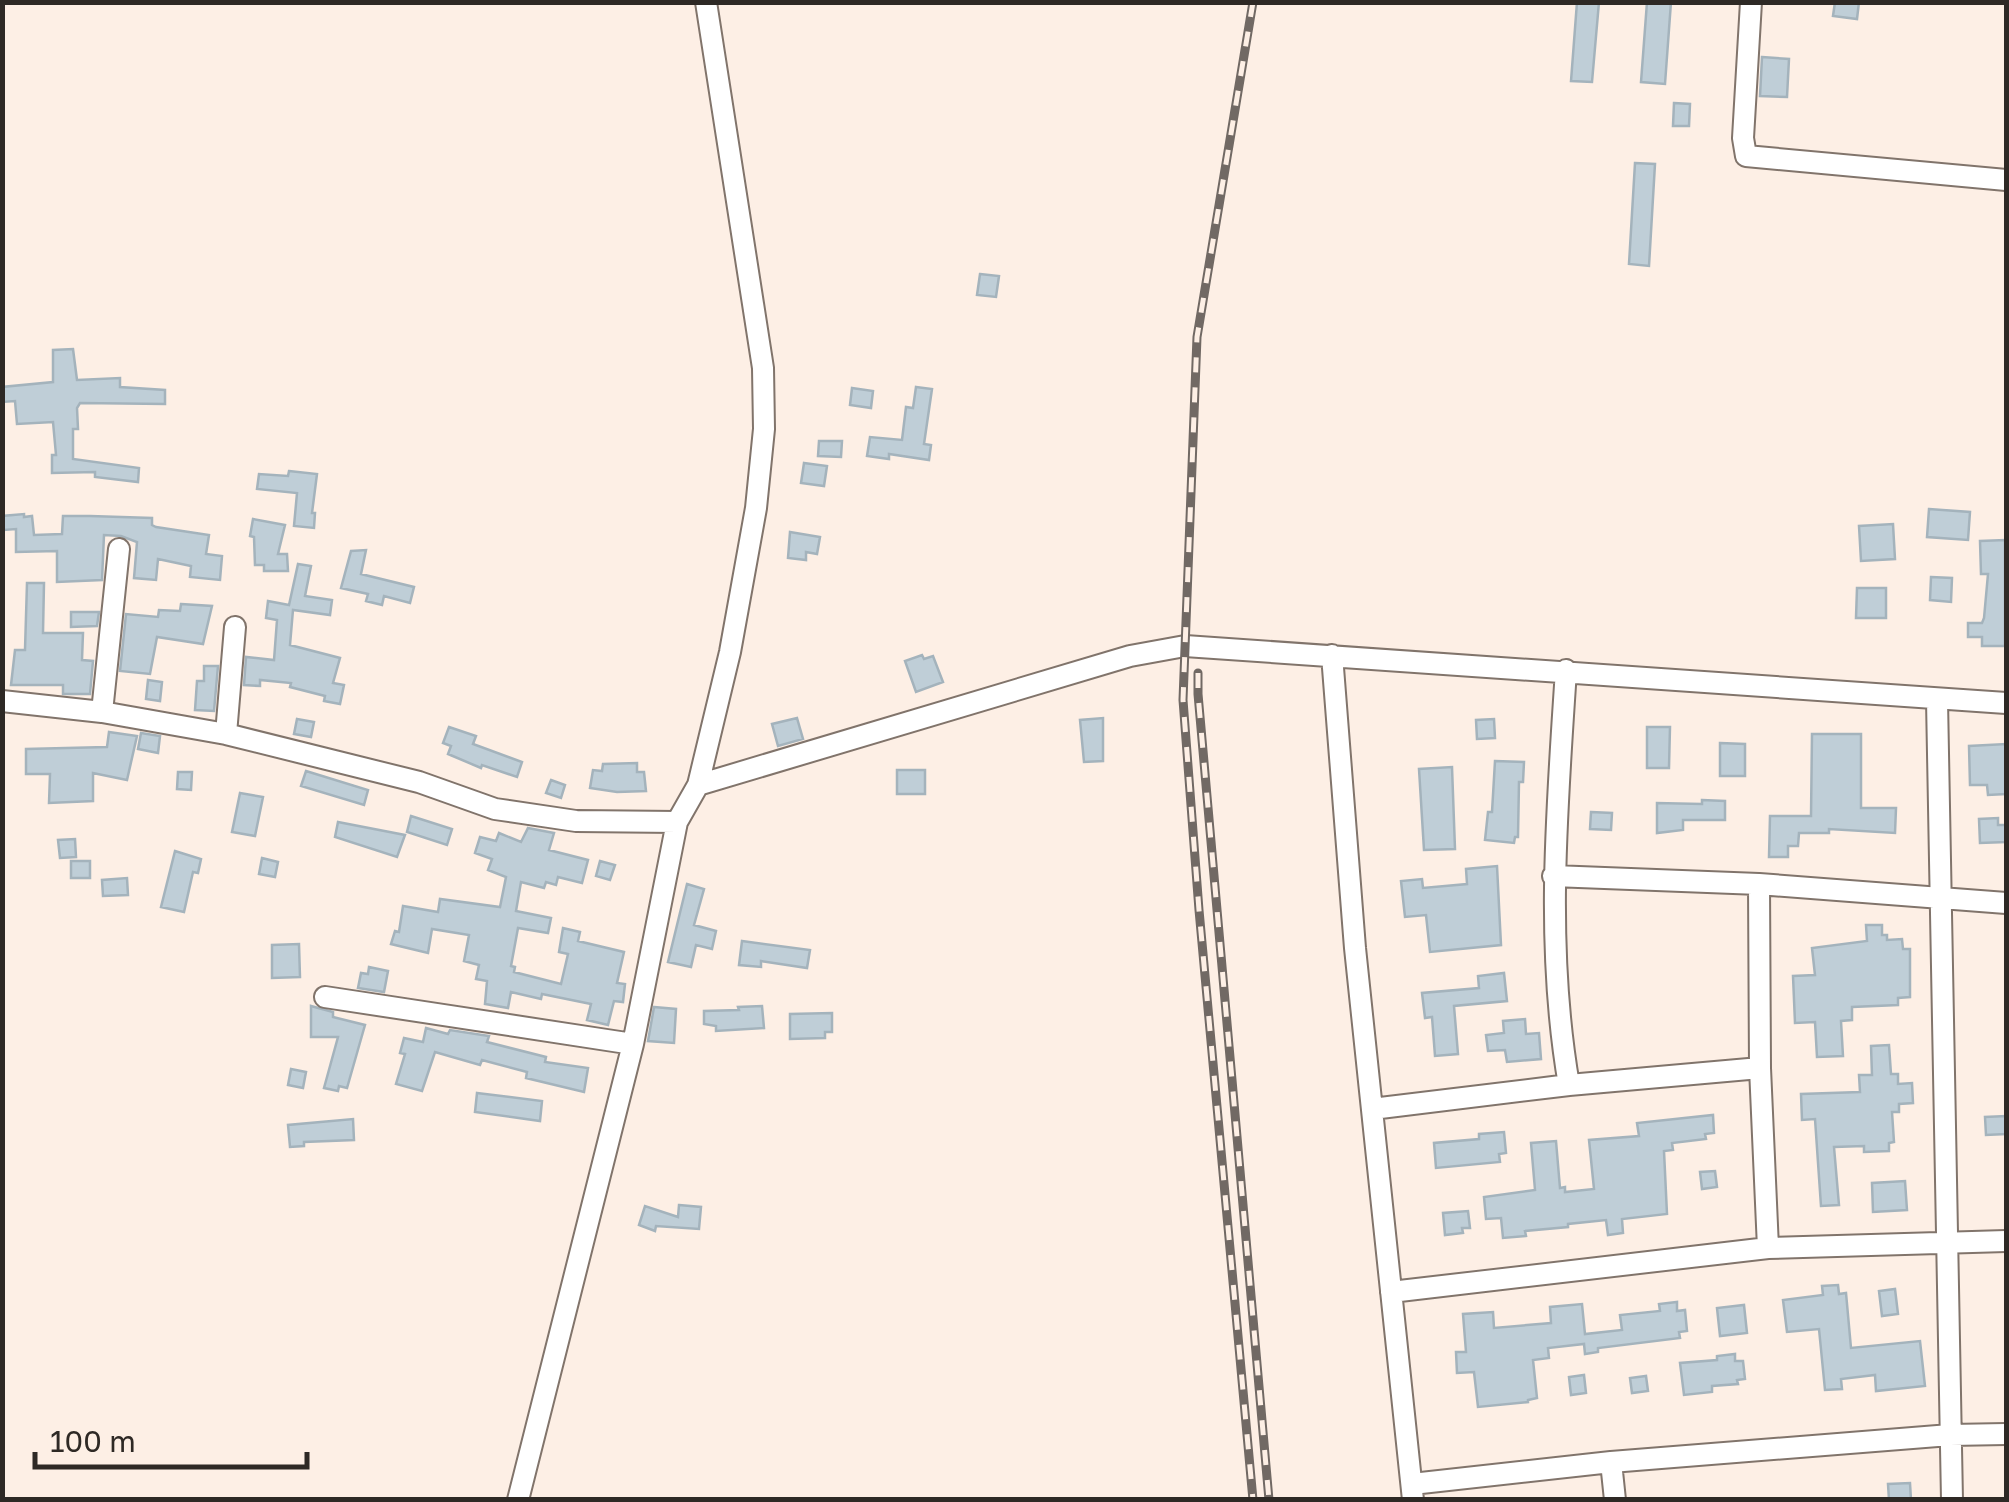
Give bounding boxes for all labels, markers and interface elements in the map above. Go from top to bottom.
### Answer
scale bar [35,1407,308,1469]
text: 100 m [50,1423,136,1459]

